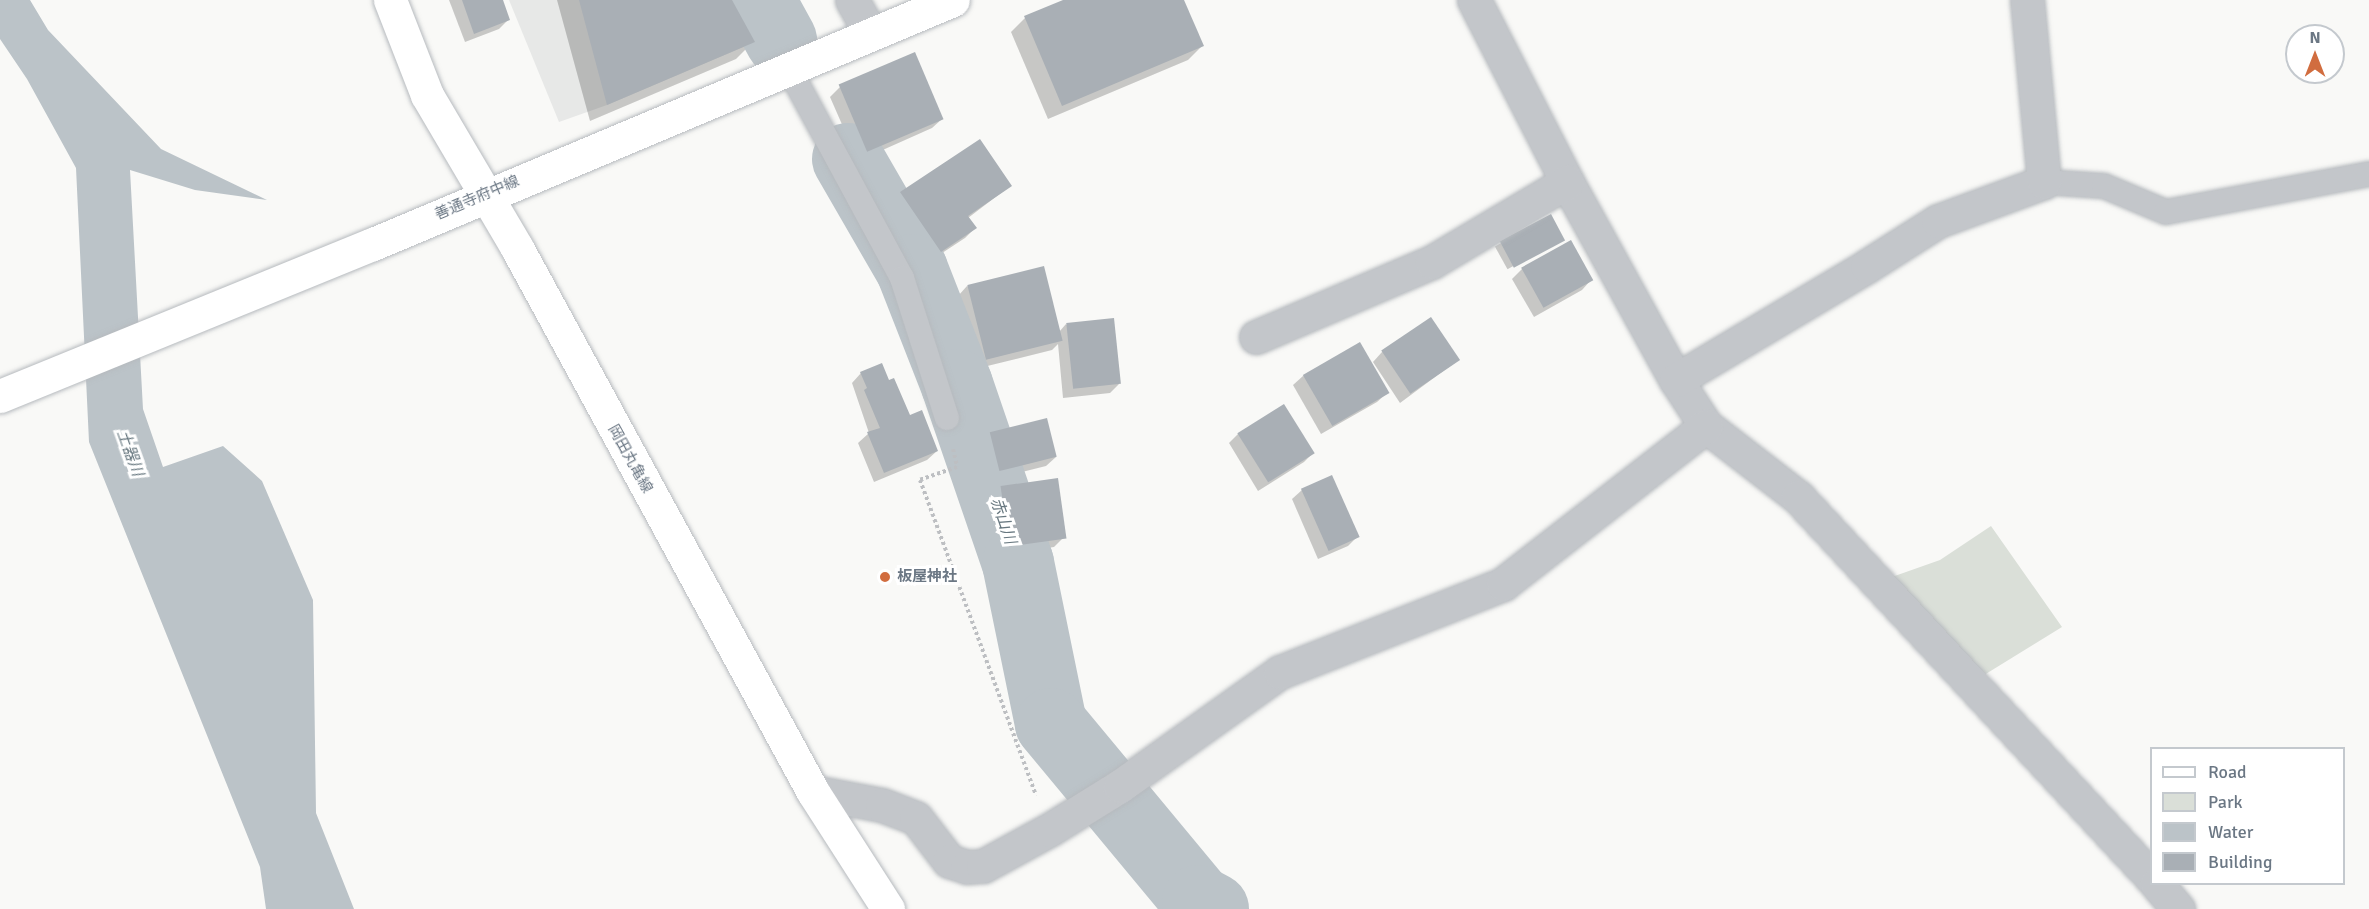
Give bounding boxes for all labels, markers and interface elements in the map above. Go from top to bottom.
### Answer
north arrow [2285,24,2345,84]
text: N [2309,28,2321,48]
street label: 善通寺府中線 [432,172,522,224]
street label: 岡田丸亀線 [604,422,656,496]
water label: 土器川 [113,427,147,479]
water label: 赤山川 [986,495,1020,547]
place label: 板屋神社 [897,568,957,586]
marker: 板屋神社 [878,570,892,584]
legend [2150,747,2345,885]
text: Road [2208,761,2247,783]
text: Park [2208,791,2243,813]
text: Water [2208,821,2253,843]
text: Building [2208,851,2272,873]

